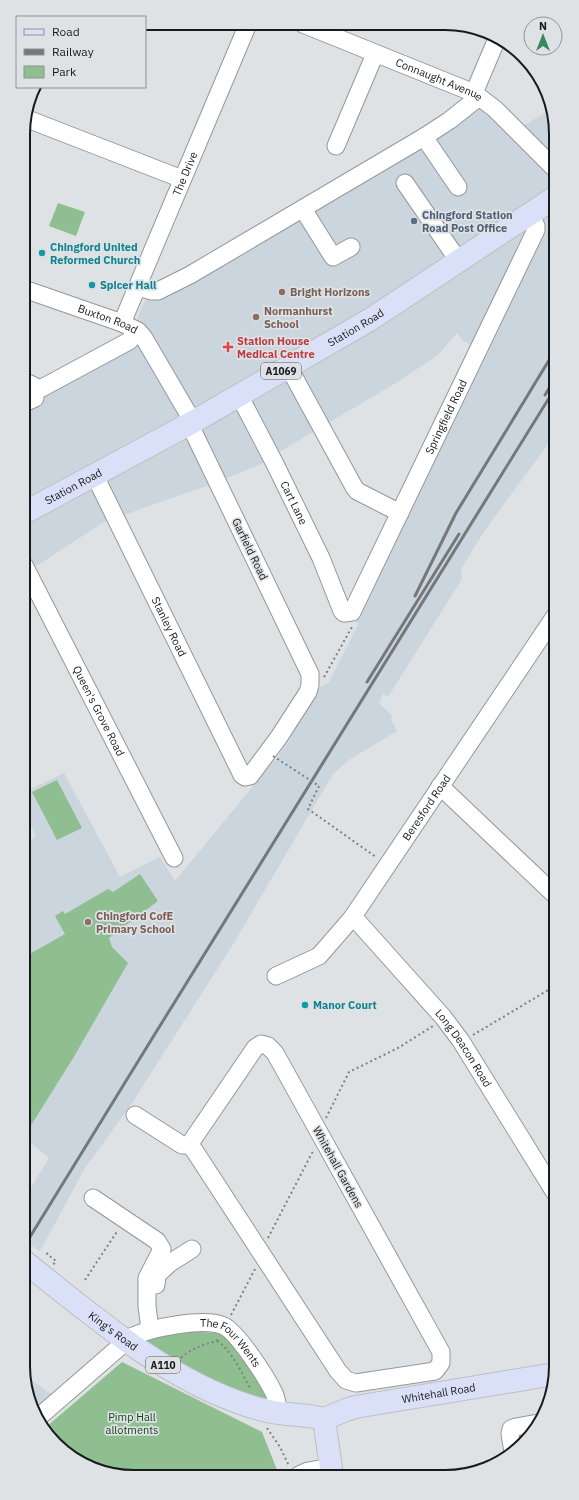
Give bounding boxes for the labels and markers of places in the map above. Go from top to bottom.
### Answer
place label: Chingford Station Road Post Office [422,208,513,235]
marker: Chingford Station Road Post Office [409,216,419,226]
place label: Chingford United Reformed Church [50,240,140,267]
marker: Chingford United Reformed Church [37,248,47,258]
place label: Spicer Hall [100,278,157,292]
marker: Spicer Hall [87,280,97,290]
place label: Bright Horizons [290,285,370,299]
marker: Bright Horizons [277,287,287,297]
place label: Normanhurst School [264,304,333,331]
marker: Normanhurst School [251,312,261,322]
place label: Station House Medical Centre [237,334,315,361]
marker: Station House Medical Centre [222,341,234,353]
place label: Chingford CofE Primary School [96,909,175,936]
marker: Chingford CofE Primary School [83,917,93,927]
place label: Manor Court [313,998,377,1012]
marker: Manor Court [300,1000,310,1010]

